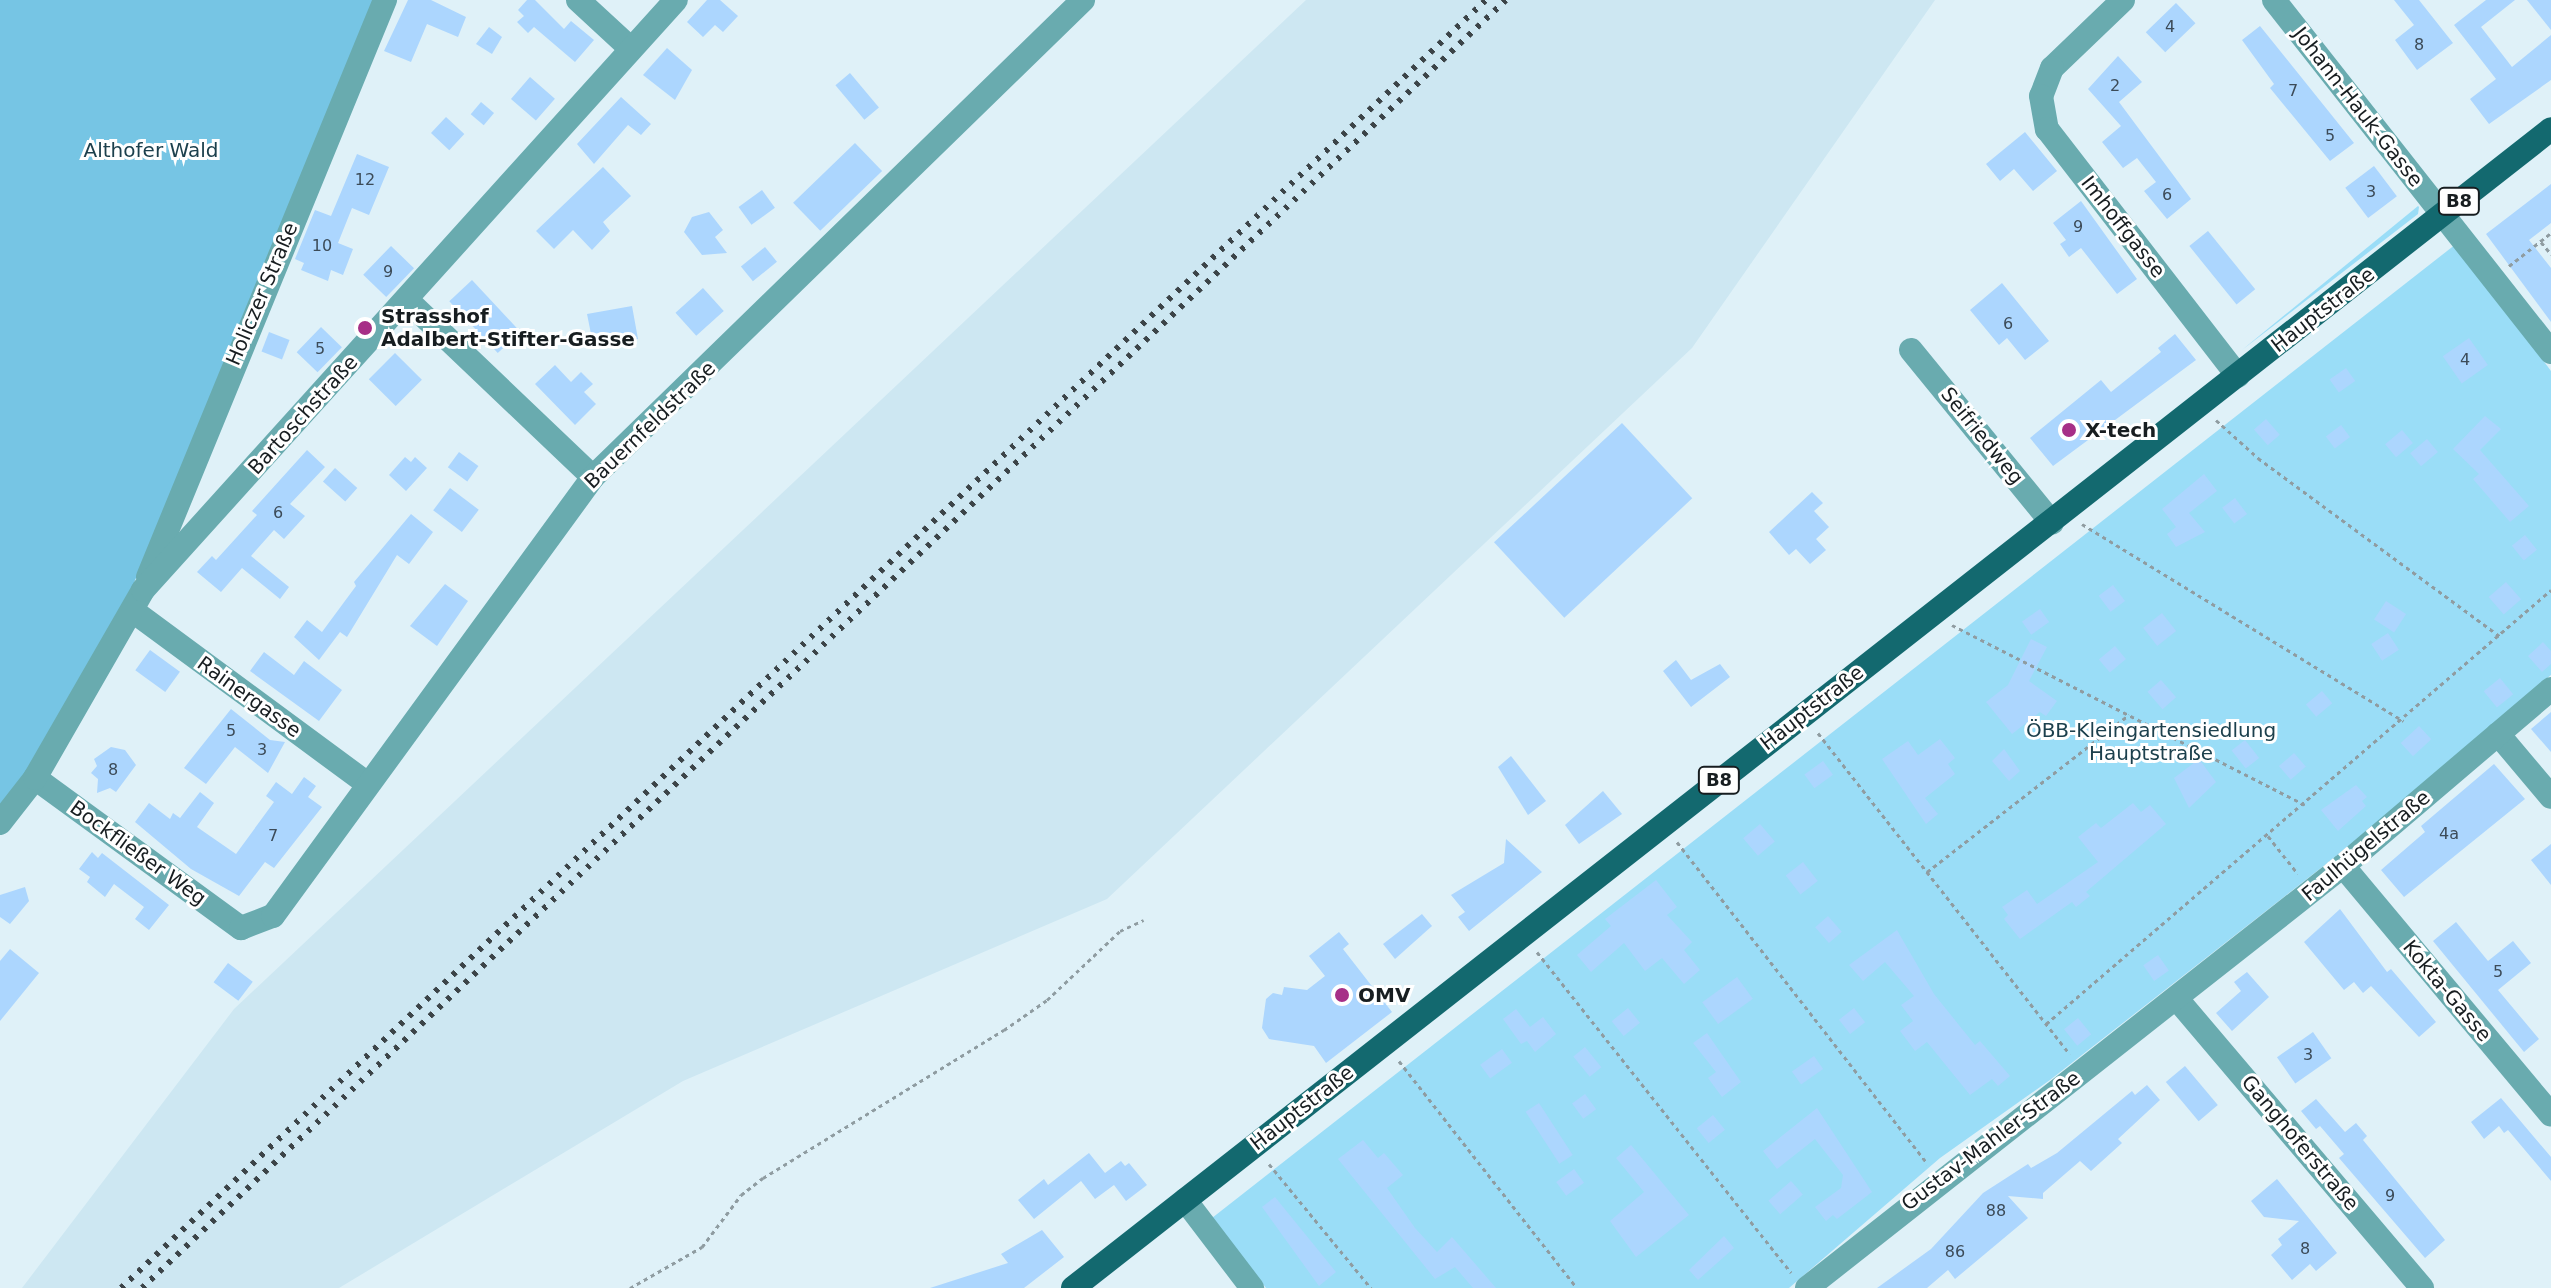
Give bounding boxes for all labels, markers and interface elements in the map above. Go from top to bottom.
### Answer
house number: 4 [2165,17,2175,37]
street label: Johann-Hauk-Gasse [2288,22,2428,192]
house number: 8 [2414,35,2424,55]
house number: 2 [2110,76,2120,96]
house number: 7 [2288,81,2298,101]
house number: 5 [2325,126,2335,146]
park label: Althofer Wald [84,138,218,162]
house number: 12 [355,170,375,190]
street label: Imhoffgasse [2076,171,2170,283]
house number: 3 [2366,182,2376,202]
house number: 6 [2162,185,2172,205]
road number: B8 [2437,187,2481,215]
house number: 9 [2073,217,2083,237]
street label: Holiczer Straße [221,219,303,369]
house number: 10 [312,236,332,256]
house number: 9 [383,262,393,282]
street label: Hauptstraße [2267,262,2379,358]
place label: Strasshof Adalbert-Stifter-Gasse [381,304,635,351]
house number: 6 [2003,314,2013,334]
marker: Strasshof Adalbert-Stifter-Gasse [356,319,374,337]
house number: 5 [315,339,325,359]
street label: Bartoschstraße [243,350,363,480]
house number: 4 [2460,350,2470,370]
street label: Bauernfeldstraße [580,356,720,494]
street label: Seifriedweg [1936,383,2028,489]
place label: X-tech [2085,418,2156,442]
marker: X-tech [2060,421,2078,439]
house number: 6 [273,503,283,523]
street label: Rainergasse [193,651,305,743]
street label: Hauptstraße [1756,660,1868,756]
park label: ÖBB-Kleingartensiedlung Hauptstraße [2026,719,2276,766]
house number: 5 [226,721,236,741]
house number: 3 [257,740,267,760]
house number: 8 [108,760,118,780]
road number: B8 [1697,766,1741,794]
street label: Faulhügelstraße [2297,785,2435,907]
street label: Bockfließer Weg [65,796,211,910]
house number: 4a [2439,824,2459,844]
house number: 7 [268,826,278,846]
street label: Kokta-Gasse [2398,935,2496,1047]
house number: 5 [2493,962,2503,982]
place label: OMV [1358,983,1410,1007]
marker: OMV [1333,986,1351,1004]
house number: 3 [2303,1045,2313,1065]
street label: Hauptstraße [1246,1060,1358,1156]
street label: Gustav-Mahler-Straße [1897,1066,2085,1216]
street label: Ganghoferstraße [2236,1070,2364,1216]
house number: 9 [2385,1186,2395,1206]
house number: 88 [1986,1201,2006,1221]
house number: 8 [2300,1239,2310,1259]
house number: 86 [1945,1242,1965,1262]

